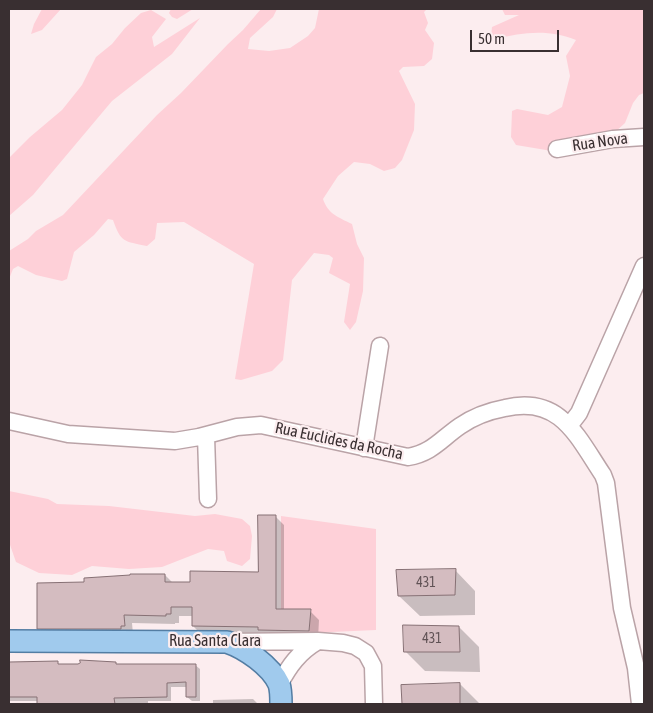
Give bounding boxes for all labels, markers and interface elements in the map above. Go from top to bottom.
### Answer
scale bar [473,20,562,52]
text: 50 m [478,30,505,47]
street label: Rua Nova [571,129,629,155]
street label: Rua Euclides da Rocha [273,418,405,464]
house number: 431 [416,575,436,591]
street label: Rua Santa Clara [169,631,261,651]
house number: 431 [422,631,442,647]

